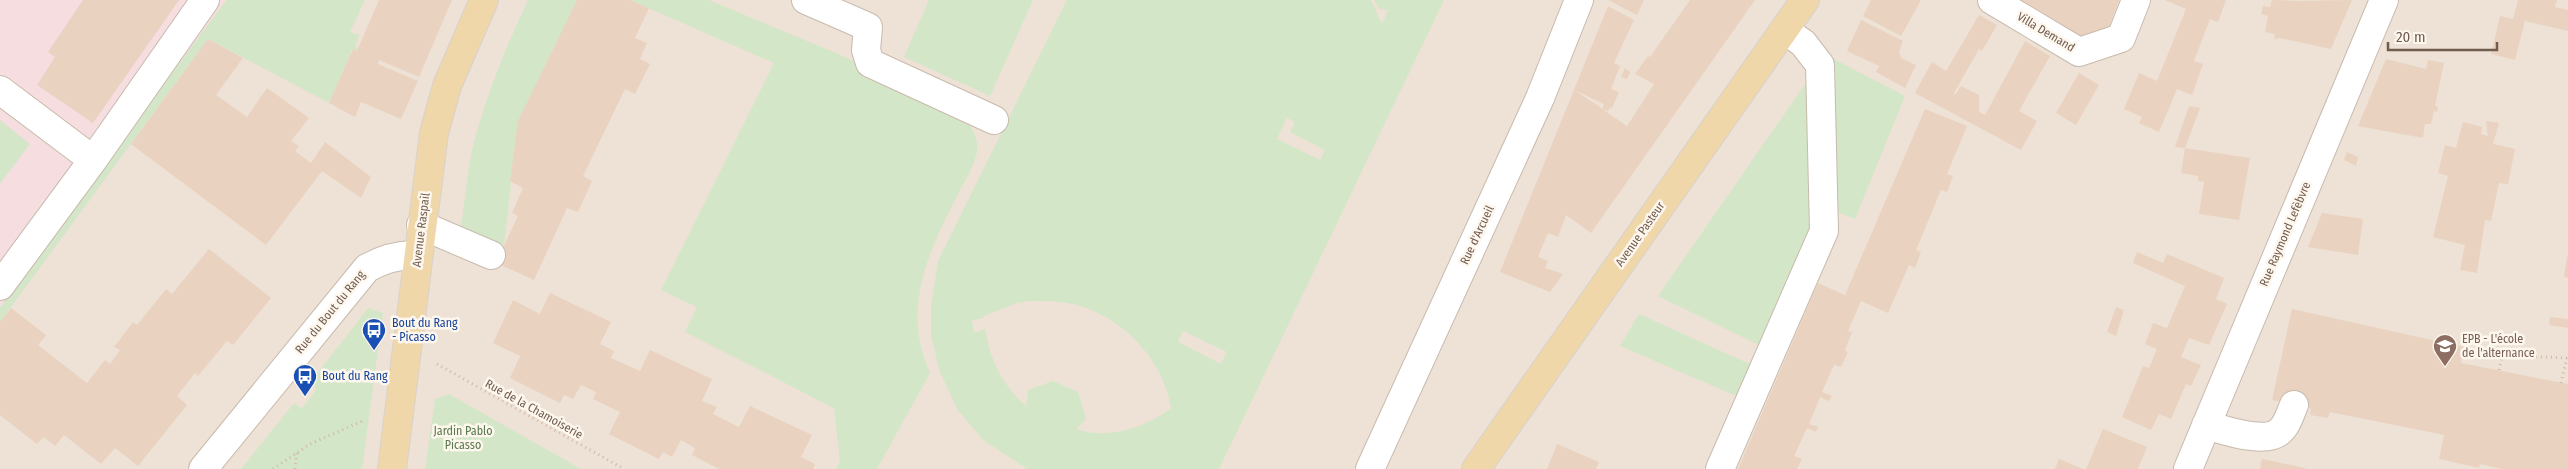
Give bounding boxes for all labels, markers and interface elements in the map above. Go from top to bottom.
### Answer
street label: Villa Demand [2015,9,2077,55]
scale bar [2388,20,2497,52]
text: 20 m [2396,28,2426,46]
street label: Rue Raymond Lefèbvre [2257,180,2313,288]
street label: Avenue Raspail [410,192,432,268]
street label: Avenue Pasteur [1613,198,1668,269]
street label: Rue d'Arcueil [1457,203,1497,267]
street label: Rue du Bout du Rang [292,267,368,356]
place label: Bout du Rang - Picasso [392,316,458,344]
bus stop icon: Bout du Rang - Picasso [361,317,387,351]
place label: EPB - L'école de l'alternance [2462,332,2535,360]
school or university icon: EPB - L'école de l'alternance [2432,333,2458,367]
bus stop icon: Bout du Rang [292,363,318,397]
place label: Bout du Rang [322,369,388,383]
street label: Rue de la Chamoiserie [483,376,585,442]
park label: Jardin Pablo Picasso [434,424,492,452]

